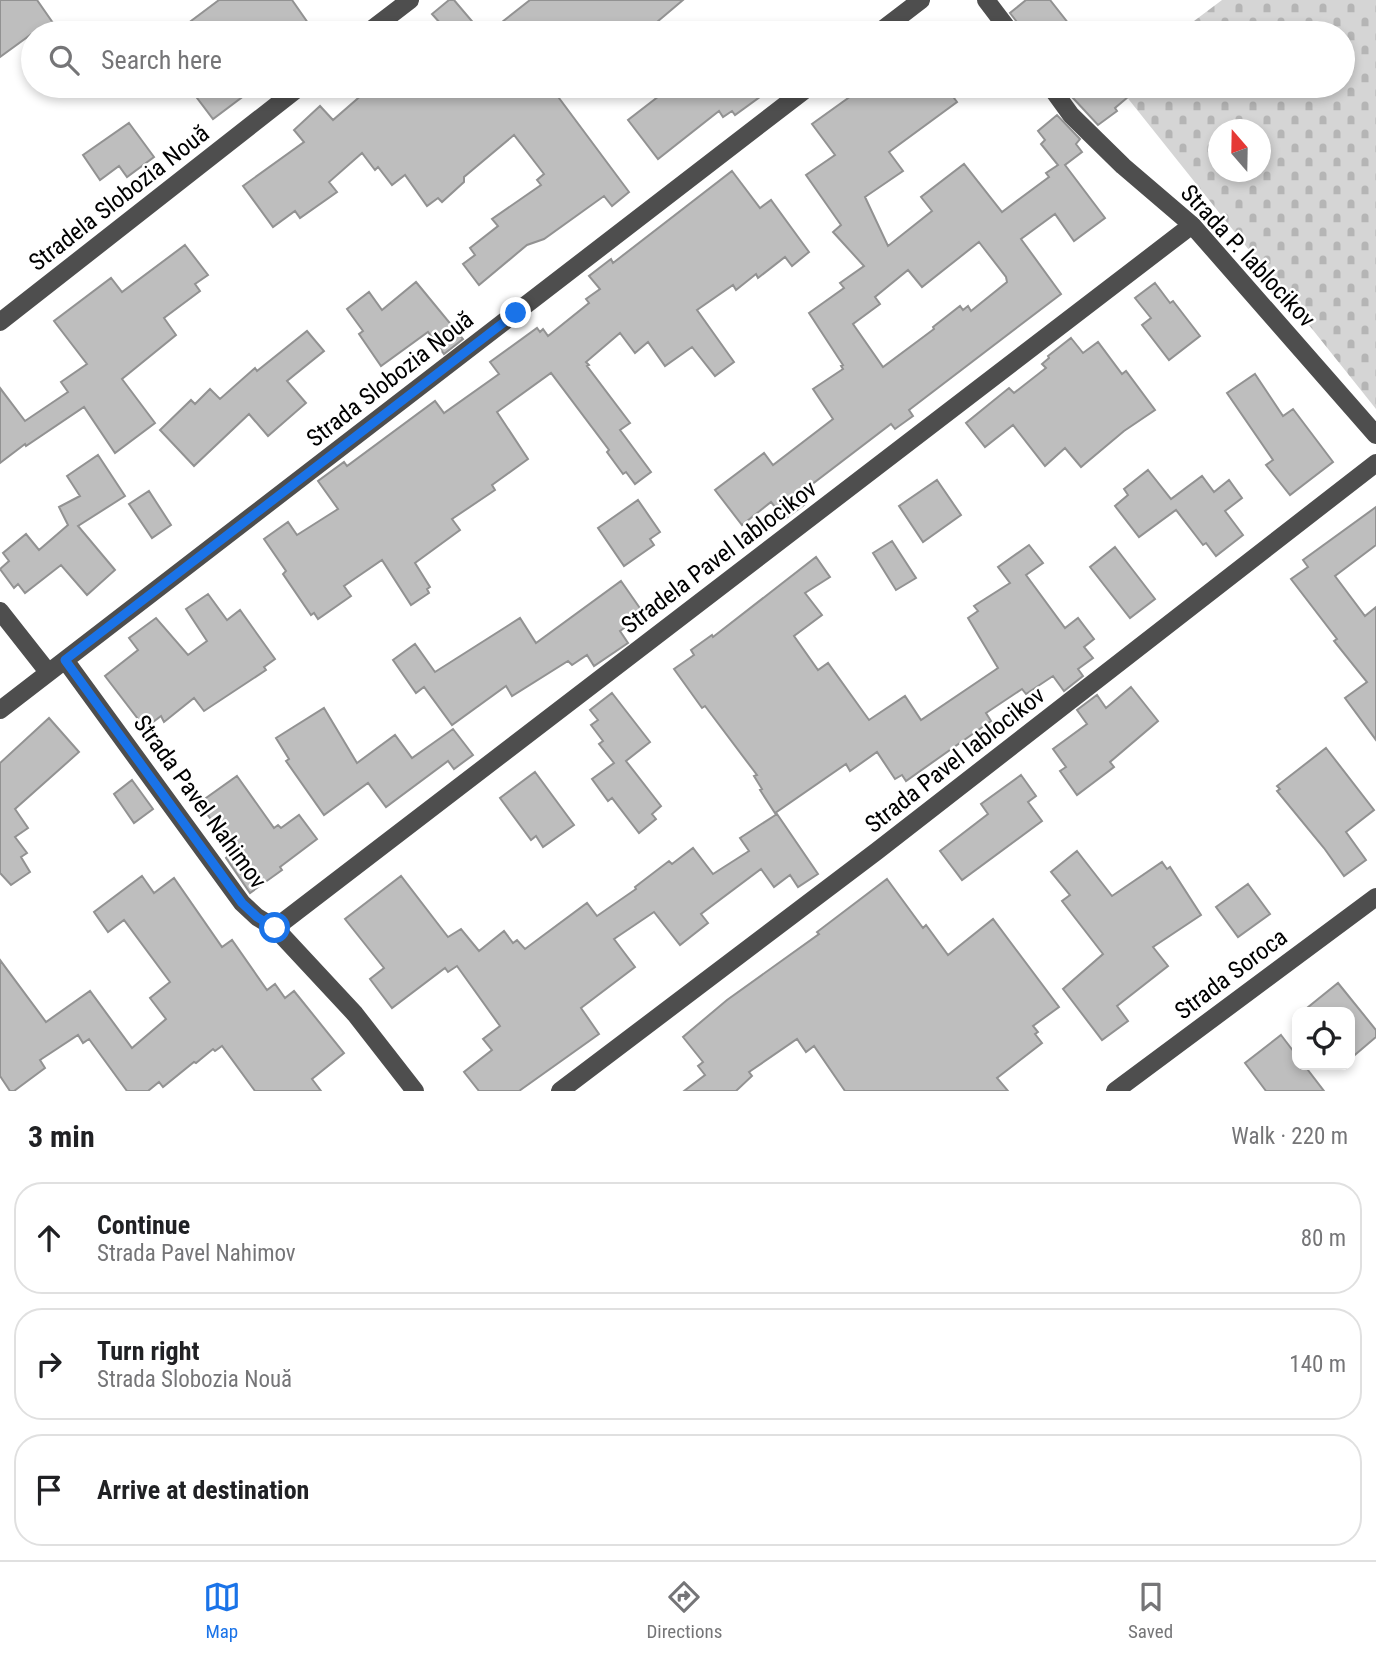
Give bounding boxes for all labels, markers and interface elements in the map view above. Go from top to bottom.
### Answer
search box [21,21,1355,98]
icon: search [45,41,83,79]
text: Search here [101,45,222,75]
street label: Stradela Slobozia Nouă [24,119,214,277]
north arrow [1208,119,1271,182]
street label: Strada P. Iablocikov [1175,179,1321,333]
route end [500,297,531,328]
street label: Strada Slobozia Nouă [301,305,479,453]
street label: Stradela Pavel Iablocikov [616,475,822,639]
street label: Strada Pavel Iablocikov [860,681,1050,839]
street label: Strada Pavel Nahimov [128,710,272,894]
route start [259,912,290,943]
street label: Strada Soroca [1169,923,1293,1025]
map controls [1292,1007,1355,1070]
button: locate [1292,1007,1355,1070]
text: 3 min [28,1119,95,1154]
text: Walk · 220 m [1231,1123,1348,1150]
text: Continue [97,1210,190,1240]
icon: ahead [30,1219,68,1257]
text: 80 m [1301,1225,1346,1252]
text: Strada Pavel Nahimov [97,1240,296,1267]
text: Turn right [97,1336,199,1366]
icon: right [30,1345,68,1383]
text: 140 m [1289,1351,1346,1378]
text: Strada Slobozia Nouă [97,1366,292,1393]
icon: arrive [30,1471,68,1509]
text: Arrive at destination [97,1475,309,1505]
tab: Map [203,1578,241,1643]
tab: Directions [646,1578,722,1643]
tab: Saved [1128,1578,1173,1643]

